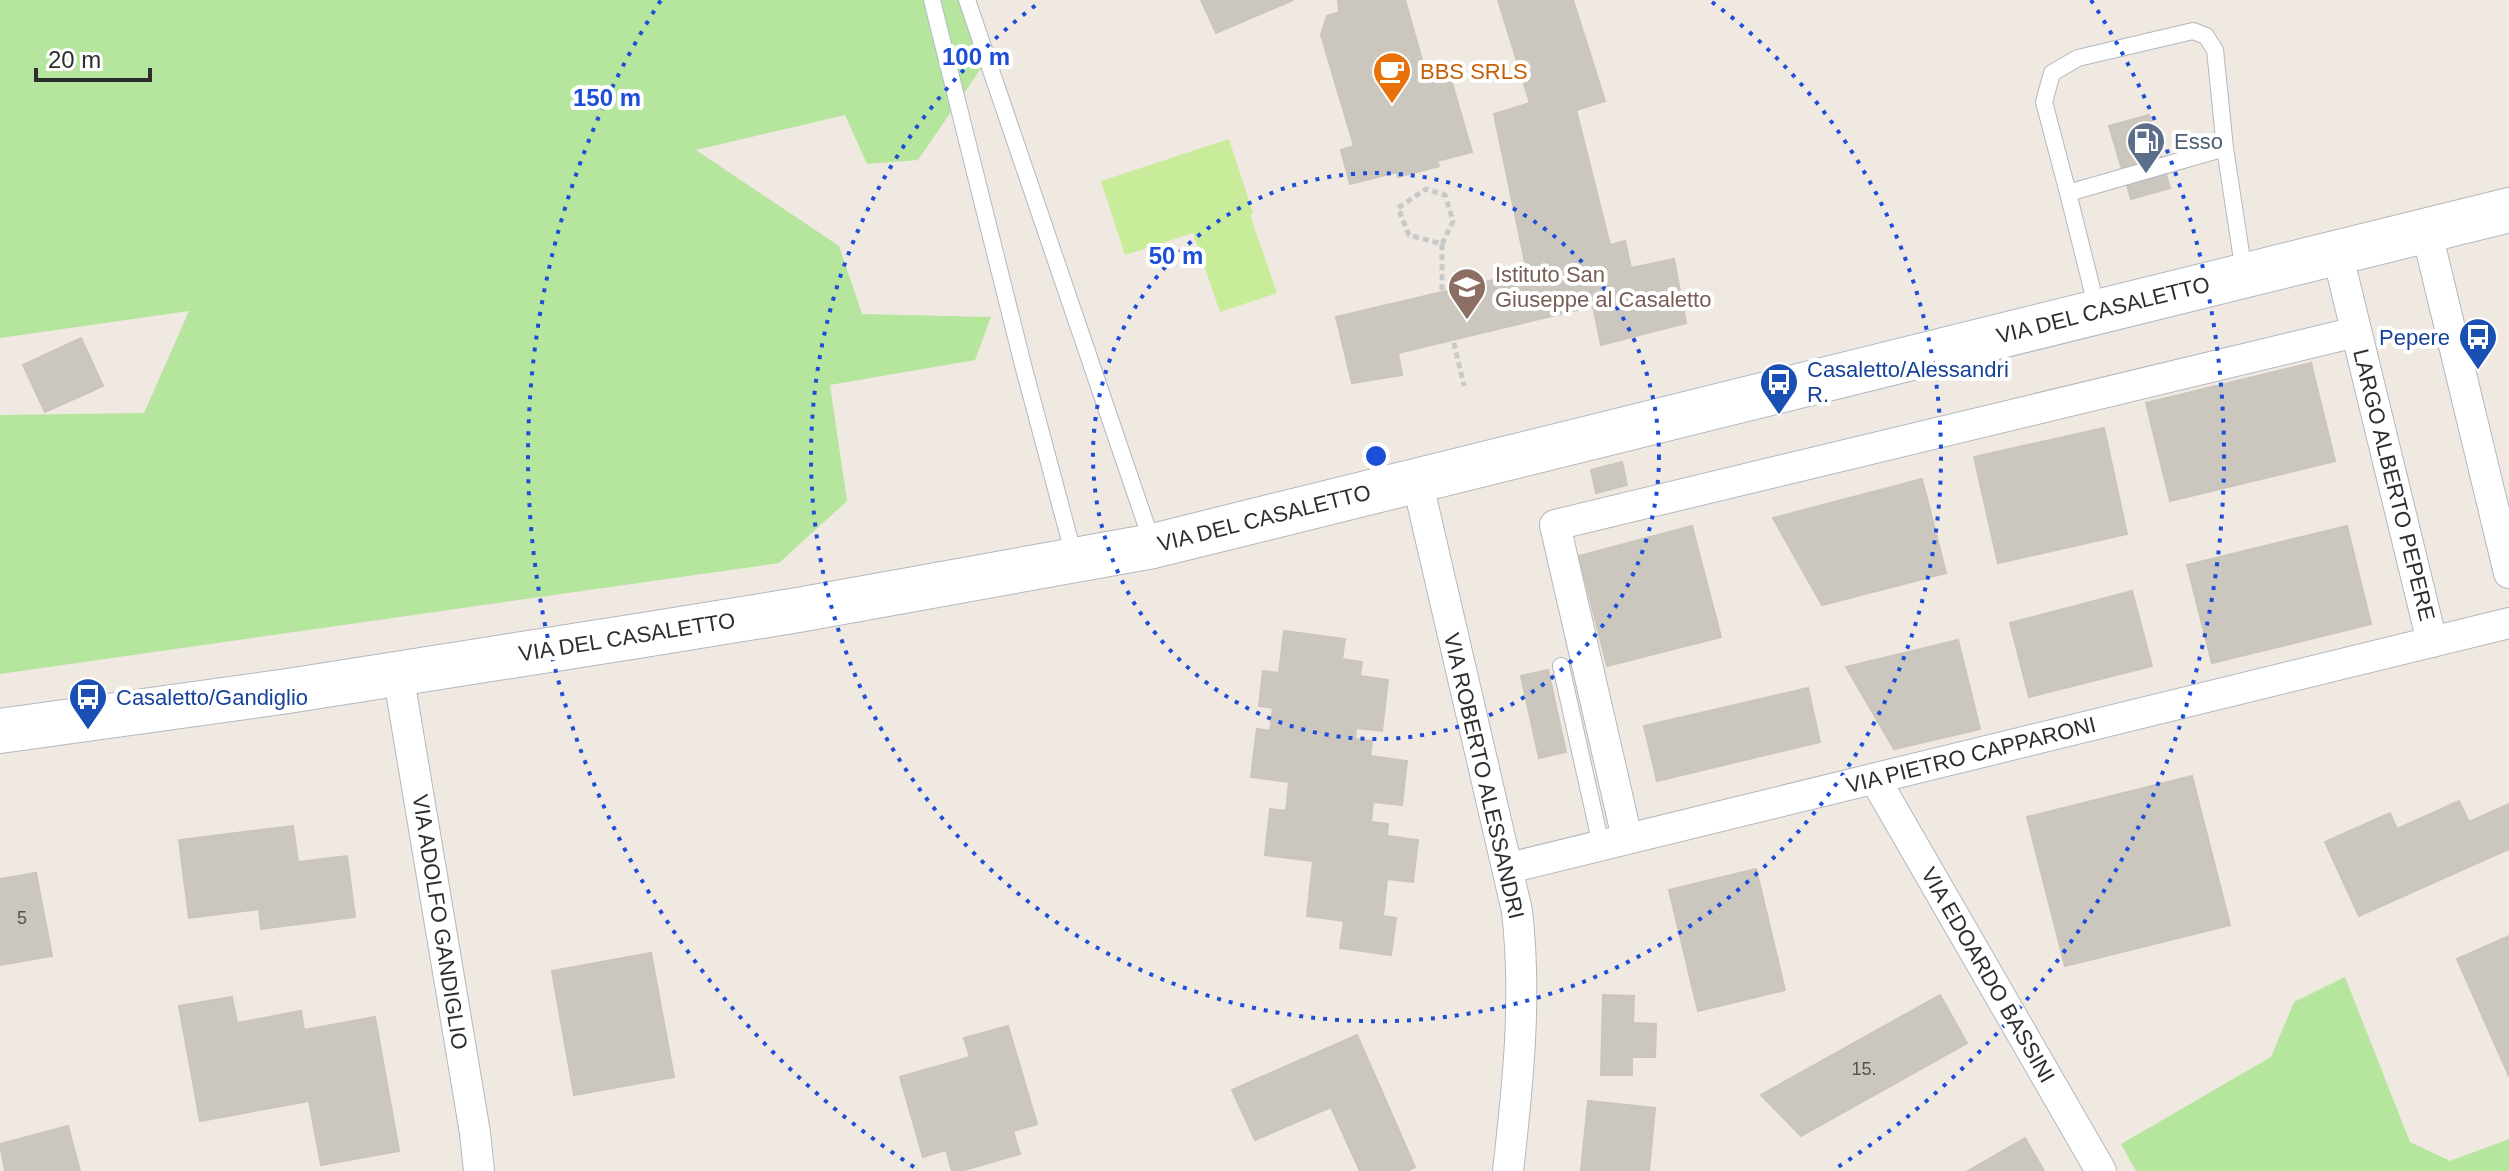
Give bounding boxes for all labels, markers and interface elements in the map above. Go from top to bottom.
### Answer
scale bar [36,32,150,82]
text: 100 m [942,43,1010,70]
text: 20 m [48,46,101,73]
cafe icon: BBS SRLS [1371,50,1413,105]
place label: BBS SRLS [1420,59,1528,84]
text: 150 m [573,84,641,111]
fuel station icon: Esso [2125,120,2167,175]
place label: Esso [2174,129,2223,154]
text: 50 m [1149,242,1203,269]
place label: Istituto San Giuseppe al Casaletto [1495,262,1711,312]
school or university icon: Istituto San Giuseppe al Casaletto [1446,266,1488,321]
street label: VIA DEL CASALETTO [1994,271,2212,349]
bus stop icon: Pepere [2457,316,2499,371]
place label: Pepere [2379,325,2450,350]
street label: LARGO ALBERTO PEPERE [2348,347,2440,623]
place label: Casaletto/Alessandri R. [1807,357,2009,407]
bus stop icon: Casaletto/Alessandri R. [1758,361,1800,416]
centre of rings [1362,442,1390,470]
street label: VIA DEL CASALETTO [1155,479,1373,557]
street label: VIA DEL CASALETTO [517,608,737,666]
street label: VIA ROBERTO ALESSANDRI [1439,631,1529,921]
bus stop icon: Casaletto/Gandiglio [67,676,109,731]
place label: Casaletto/Gandiglio [116,685,308,710]
street label: VIA PIETRO CAPPARONI [1844,712,2098,798]
street label: VIA ADOLFO GANDIGLIO [407,793,473,1051]
street label: VIA EDOARDO BASSINI [1916,863,2060,1087]
house number: 5 [17,908,27,928]
house number: 15. [1851,1059,1877,1079]

